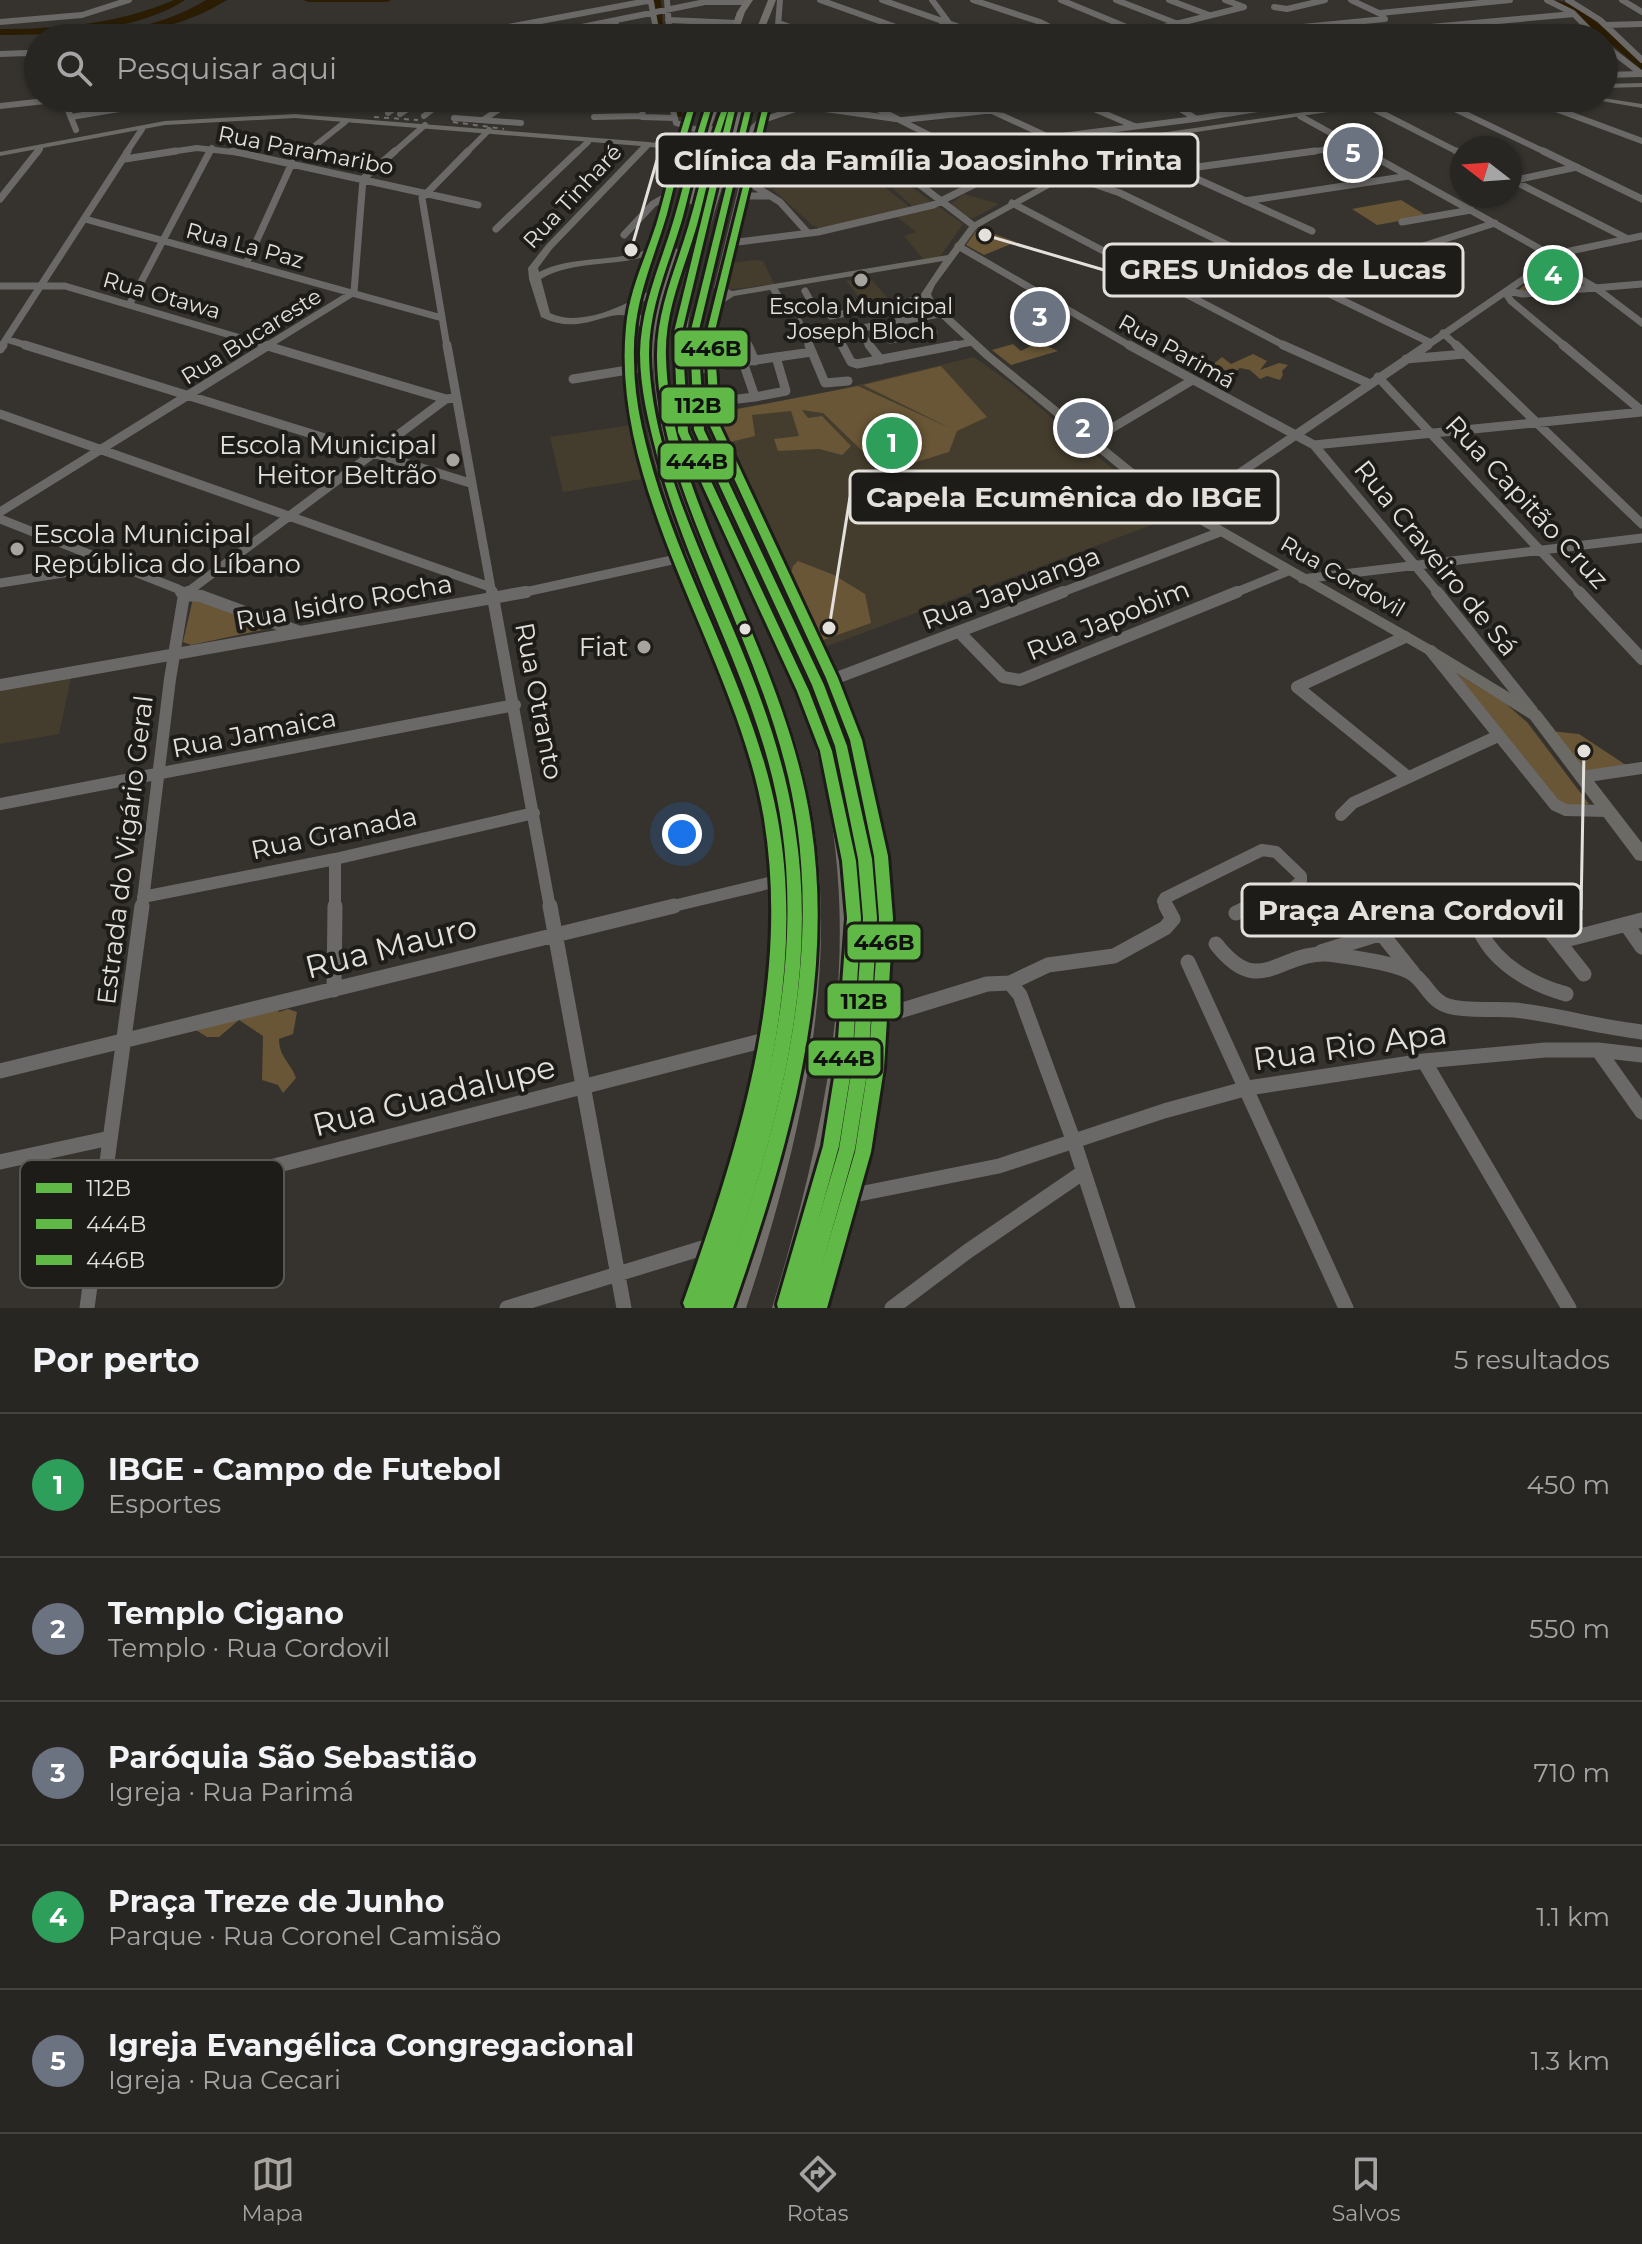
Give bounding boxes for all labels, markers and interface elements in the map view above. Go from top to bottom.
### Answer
search box [24,24,1618,112]
icon: search [52,46,96,90]
text: Pesquisar aqui [116,50,337,87]
street label: Rua Paramaribo [216,120,396,181]
pin: 5 [1327,123,1379,183]
callout: Clínica da Família Joaosinho Trinta [657,134,1198,186]
north arrow [1450,136,1522,208]
street label: Rua Tinharé [517,139,627,254]
text: Clínica da Família Joaosinho Trinta [674,143,1182,177]
street label: Rua La Paz [183,217,307,274]
callout: GRES Unidos de Lucas [1104,244,1463,296]
pin: 4 [1527,245,1579,305]
text: GRES Unidos de Lucas [1120,252,1447,286]
street label: Rua Otawa [100,266,224,325]
marker: Escola Municipal Joseph Bloch [852,271,870,289]
street label: Rua Bucareste [176,282,326,390]
pin: 3 [1014,287,1066,347]
place label: Escola Municipal Joseph Bloch [769,293,953,345]
street label: Rua Parimá [1114,308,1240,394]
line badge: 446B [673,329,749,368]
text: 446B [680,335,742,362]
line badge: 112B [660,386,736,425]
text: 112B [674,392,722,419]
pin: 2 [1057,398,1109,458]
street label: Rua Capitão Cruz [1439,409,1615,595]
pin: 1 [866,413,918,473]
place label: Escola Municipal Heitor Beltrão [219,429,437,491]
line badge: 444B [659,442,735,481]
text: 444B [666,448,728,475]
marker: Escola Municipal Heitor Beltrão [444,451,462,469]
street label: Rua Craveiro de Sá [1347,454,1525,662]
callout: Capela Ecumênica do IBGE [850,471,1278,523]
text: Capela Ecumênica do IBGE [866,480,1262,514]
place label: Escola Municipal República do Líbano [33,518,301,580]
street label: Rua Cordovil [1276,530,1410,623]
street label: Rua Japuanga [918,539,1104,637]
marker: Escola Municipal República do Líbano [8,540,26,558]
street label: Rua Isidro Rocha [233,567,455,637]
street label: Rua Japobim [1022,573,1194,667]
street label: Rua Otranto [508,620,570,782]
unlabelled marker [737,621,753,637]
place label: Fiat [579,631,628,663]
marker: Fiat [635,638,653,656]
street label: Estrada do Vigário Geral [90,694,160,1006]
street label: Rua Jamaica [169,701,339,765]
street label: Rua Granada [248,800,420,866]
your location [662,814,702,854]
callout: Praça Arena Cordovil [1242,884,1581,936]
text: Praça Arena Cordovil [1258,893,1564,927]
street label: Rua Mauro [301,906,481,987]
line badge: 446B [846,923,922,961]
text: 446B [853,929,915,956]
line badge: 112B [826,982,902,1020]
text: 112B [840,988,888,1015]
street label: Rua Rio Apa [1250,1013,1449,1078]
line badge: 444B [807,1039,882,1077]
text: 444B [813,1045,875,1072]
street label: Rua Guadalupe [308,1047,559,1145]
legend [20,1160,284,1288]
text: 112B [86,1175,131,1202]
text: 444B [86,1211,146,1238]
text: 446B [86,1247,145,1274]
text: Por perto [32,1339,200,1381]
text: 5 resultados [1454,1344,1610,1376]
text: IBGE - Campo de Futebol [108,1451,501,1488]
text: 1 [53,1469,63,1501]
text: 450 m [1527,1469,1610,1501]
text: Esportes [108,1488,221,1520]
text: Templo Cigano [108,1595,344,1632]
text: 2 [50,1613,66,1645]
text: 550 m [1529,1613,1610,1645]
text: Templo · Rua Cordovil [108,1632,390,1664]
text: Paróquia São Sebastião [108,1739,477,1776]
text: 3 [50,1757,66,1789]
text: 710 m [1533,1757,1610,1789]
text: Igreja · Rua Parimá [108,1776,354,1808]
text: Praça Treze de Junho [108,1883,444,1920]
text: 4 [49,1901,67,1933]
text: 1.1 km [1536,1901,1610,1933]
text: Parque · Rua Coronel Camisão [108,1920,501,1952]
text: Igreja Evangélica Congregacional [108,2027,634,2064]
text: 5 [50,2045,66,2077]
text: 1.3 km [1530,2045,1610,2077]
text: Igreja · Rua Cecari [108,2064,341,2096]
tab: Mapa [242,2152,303,2227]
tab: Rotas [787,2152,849,2227]
tab: Salvos [1332,2152,1400,2227]

